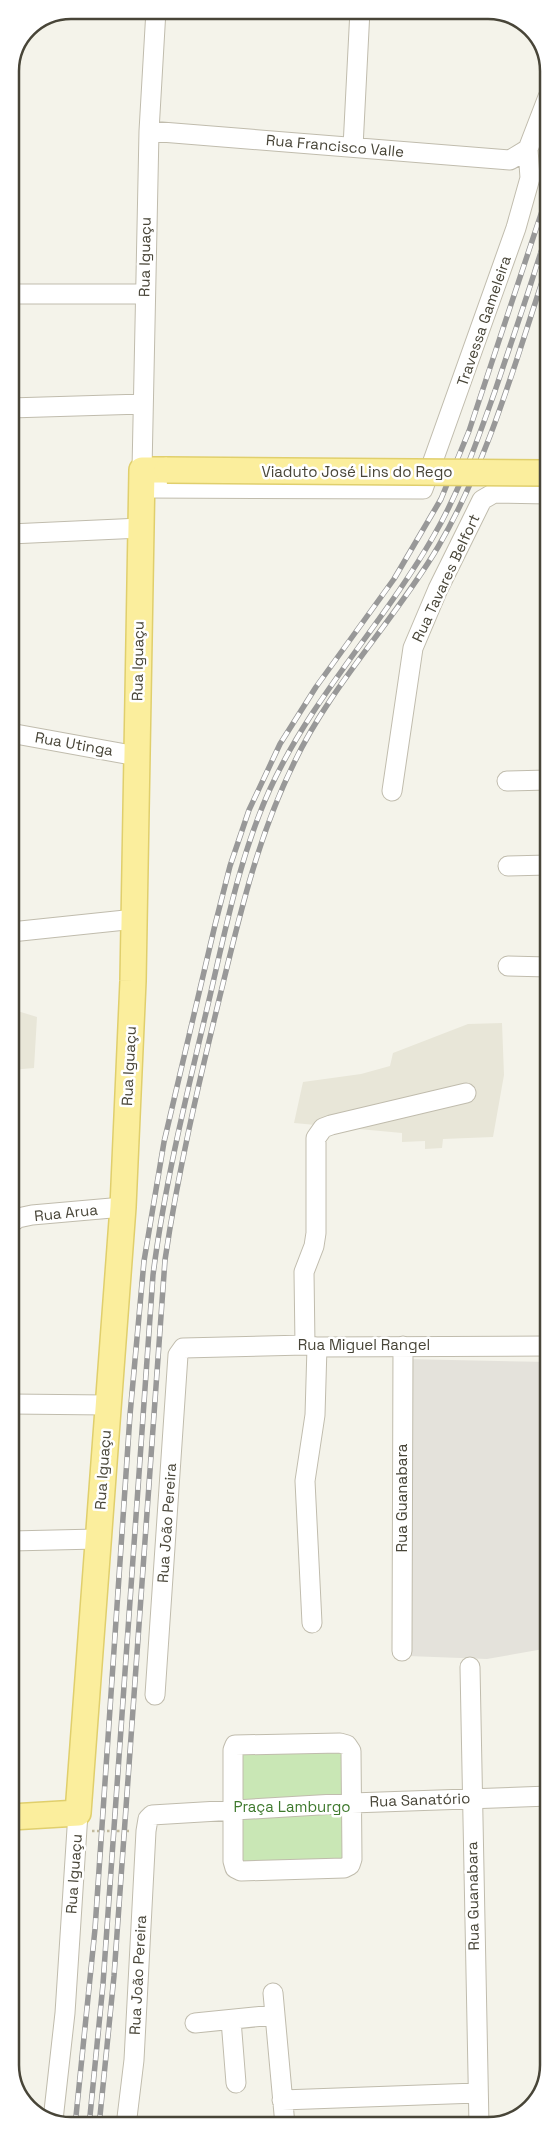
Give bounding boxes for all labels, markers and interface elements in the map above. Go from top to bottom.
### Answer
street label: Rua Francisco Valle [265,130,405,161]
street label: Rua Iguaçu [134,217,155,297]
street label: Travessa Gameleira [452,253,515,389]
street label: Viaduto José Lins do Rego [261,462,453,481]
street label: Rua Tavares Belfort [407,510,484,645]
street label: Rua Iguaçu [127,621,148,701]
street label: Rua Utinga [33,727,115,760]
street label: Rua Iguaçu [117,1025,140,1107]
street label: Rua Arua [33,1200,99,1225]
street label: Rua Miguel Rangel [298,1335,430,1354]
street label: Rua Iguaçu [90,1429,115,1511]
street label: Rua Guanabara [392,1443,411,1552]
street label: Rua João Pereira [153,1462,180,1584]
street label: Rua Sanatório [369,1788,471,1811]
park label: Praça Lamburgo [233,1797,351,1816]
street label: Rua Iguaçu [61,1833,86,1915]
street label: Rua Guanabara [462,1841,483,1951]
street label: Rua João Pereira [125,1914,150,2035]

